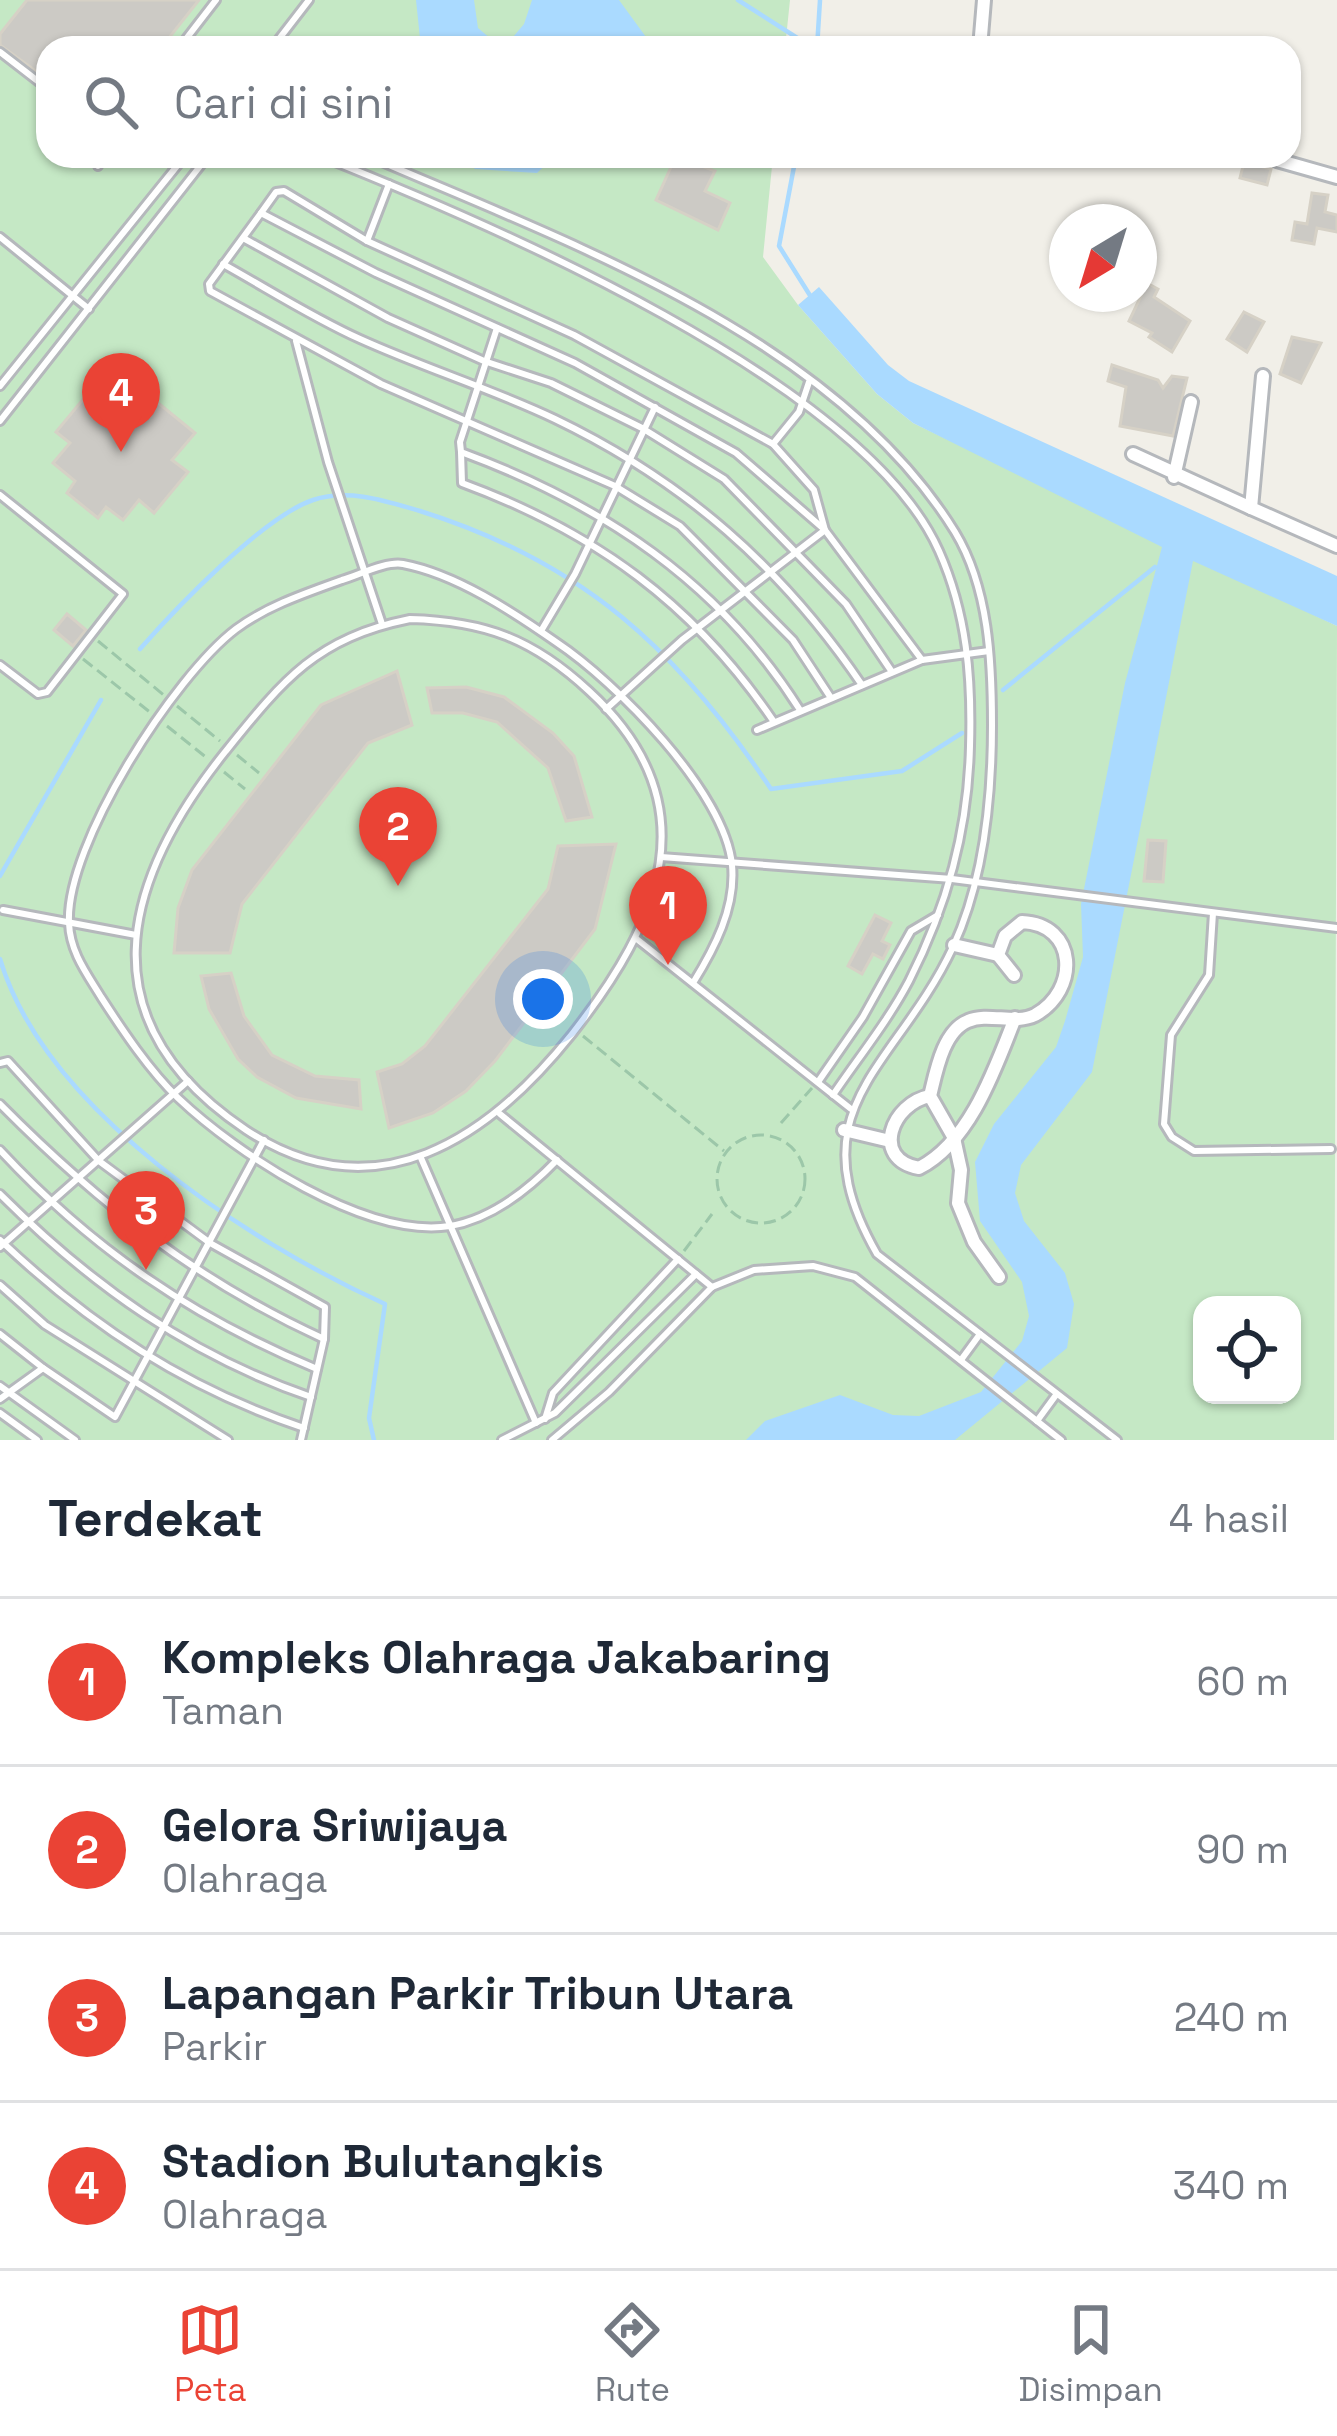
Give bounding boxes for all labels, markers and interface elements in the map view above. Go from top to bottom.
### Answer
search box [36,36,1301,168]
icon: search [78,69,144,135]
text: Cari di sini [174,74,393,131]
north arrow [1049,204,1157,312]
pin: 4 [82,353,160,452]
pin: 2 [359,787,437,886]
pin: 1 [629,866,707,965]
your location [513,969,573,1029]
pin: 3 [107,1171,185,1270]
map controls [1193,1296,1301,1404]
button: locate [1193,1296,1301,1404]
text: Terdekat [48,1486,263,1551]
text: 4 hasil [1169,1494,1289,1543]
text: Kompleks Olahraga Jakabaring [162,1629,831,1686]
text: 1 [78,1657,96,1706]
text: 60 m [1197,1657,1289,1706]
text: Taman [162,1686,284,1735]
text: Gelora Sriwijaya [162,1797,507,1854]
text: 2 [75,1825,99,1874]
text: 90 m [1197,1825,1289,1874]
text: Olahraga [162,1854,327,1903]
text: Lapangan Parkir Tribun Utara [162,1965,793,2022]
text: 3 [75,1993,99,2042]
text: 240 m [1174,1993,1289,2042]
text: Parkir [162,2022,267,2071]
text: Stadion Bulutangkis [162,2133,604,2190]
text: 4 [75,2161,99,2210]
text: 340 m [1173,2161,1289,2210]
text: Olahraga [162,2190,327,2239]
tab: Peta [174,2297,246,2411]
tab: Rute [595,2297,670,2411]
tab: Disimpan [1019,2297,1163,2411]

